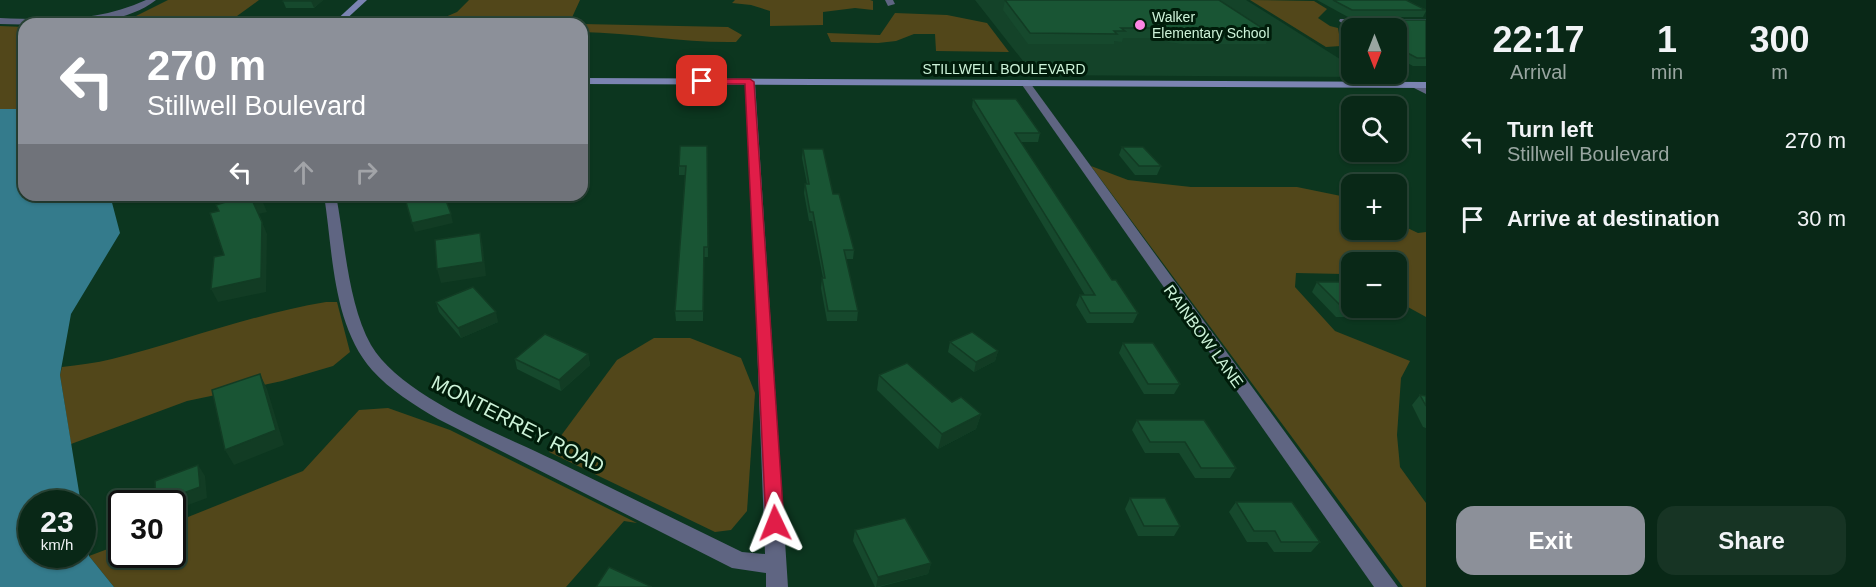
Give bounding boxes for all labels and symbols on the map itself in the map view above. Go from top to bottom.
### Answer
place label: Walker Elementary School [1152,9,1270,41]
marker: Walker Elementary School [1133,18,1147,32]
north arrow [1341,18,1407,84]
pin [676,55,727,106]
street label: STILLWELL BOULEVARD [922,61,1086,77]
street label: RAINBOW LANE [1161,282,1247,391]
street label: MONTERREY ROAD [428,371,608,477]
speed limit sign: 30 [108,490,186,568]
position arrow [743,491,807,555]

